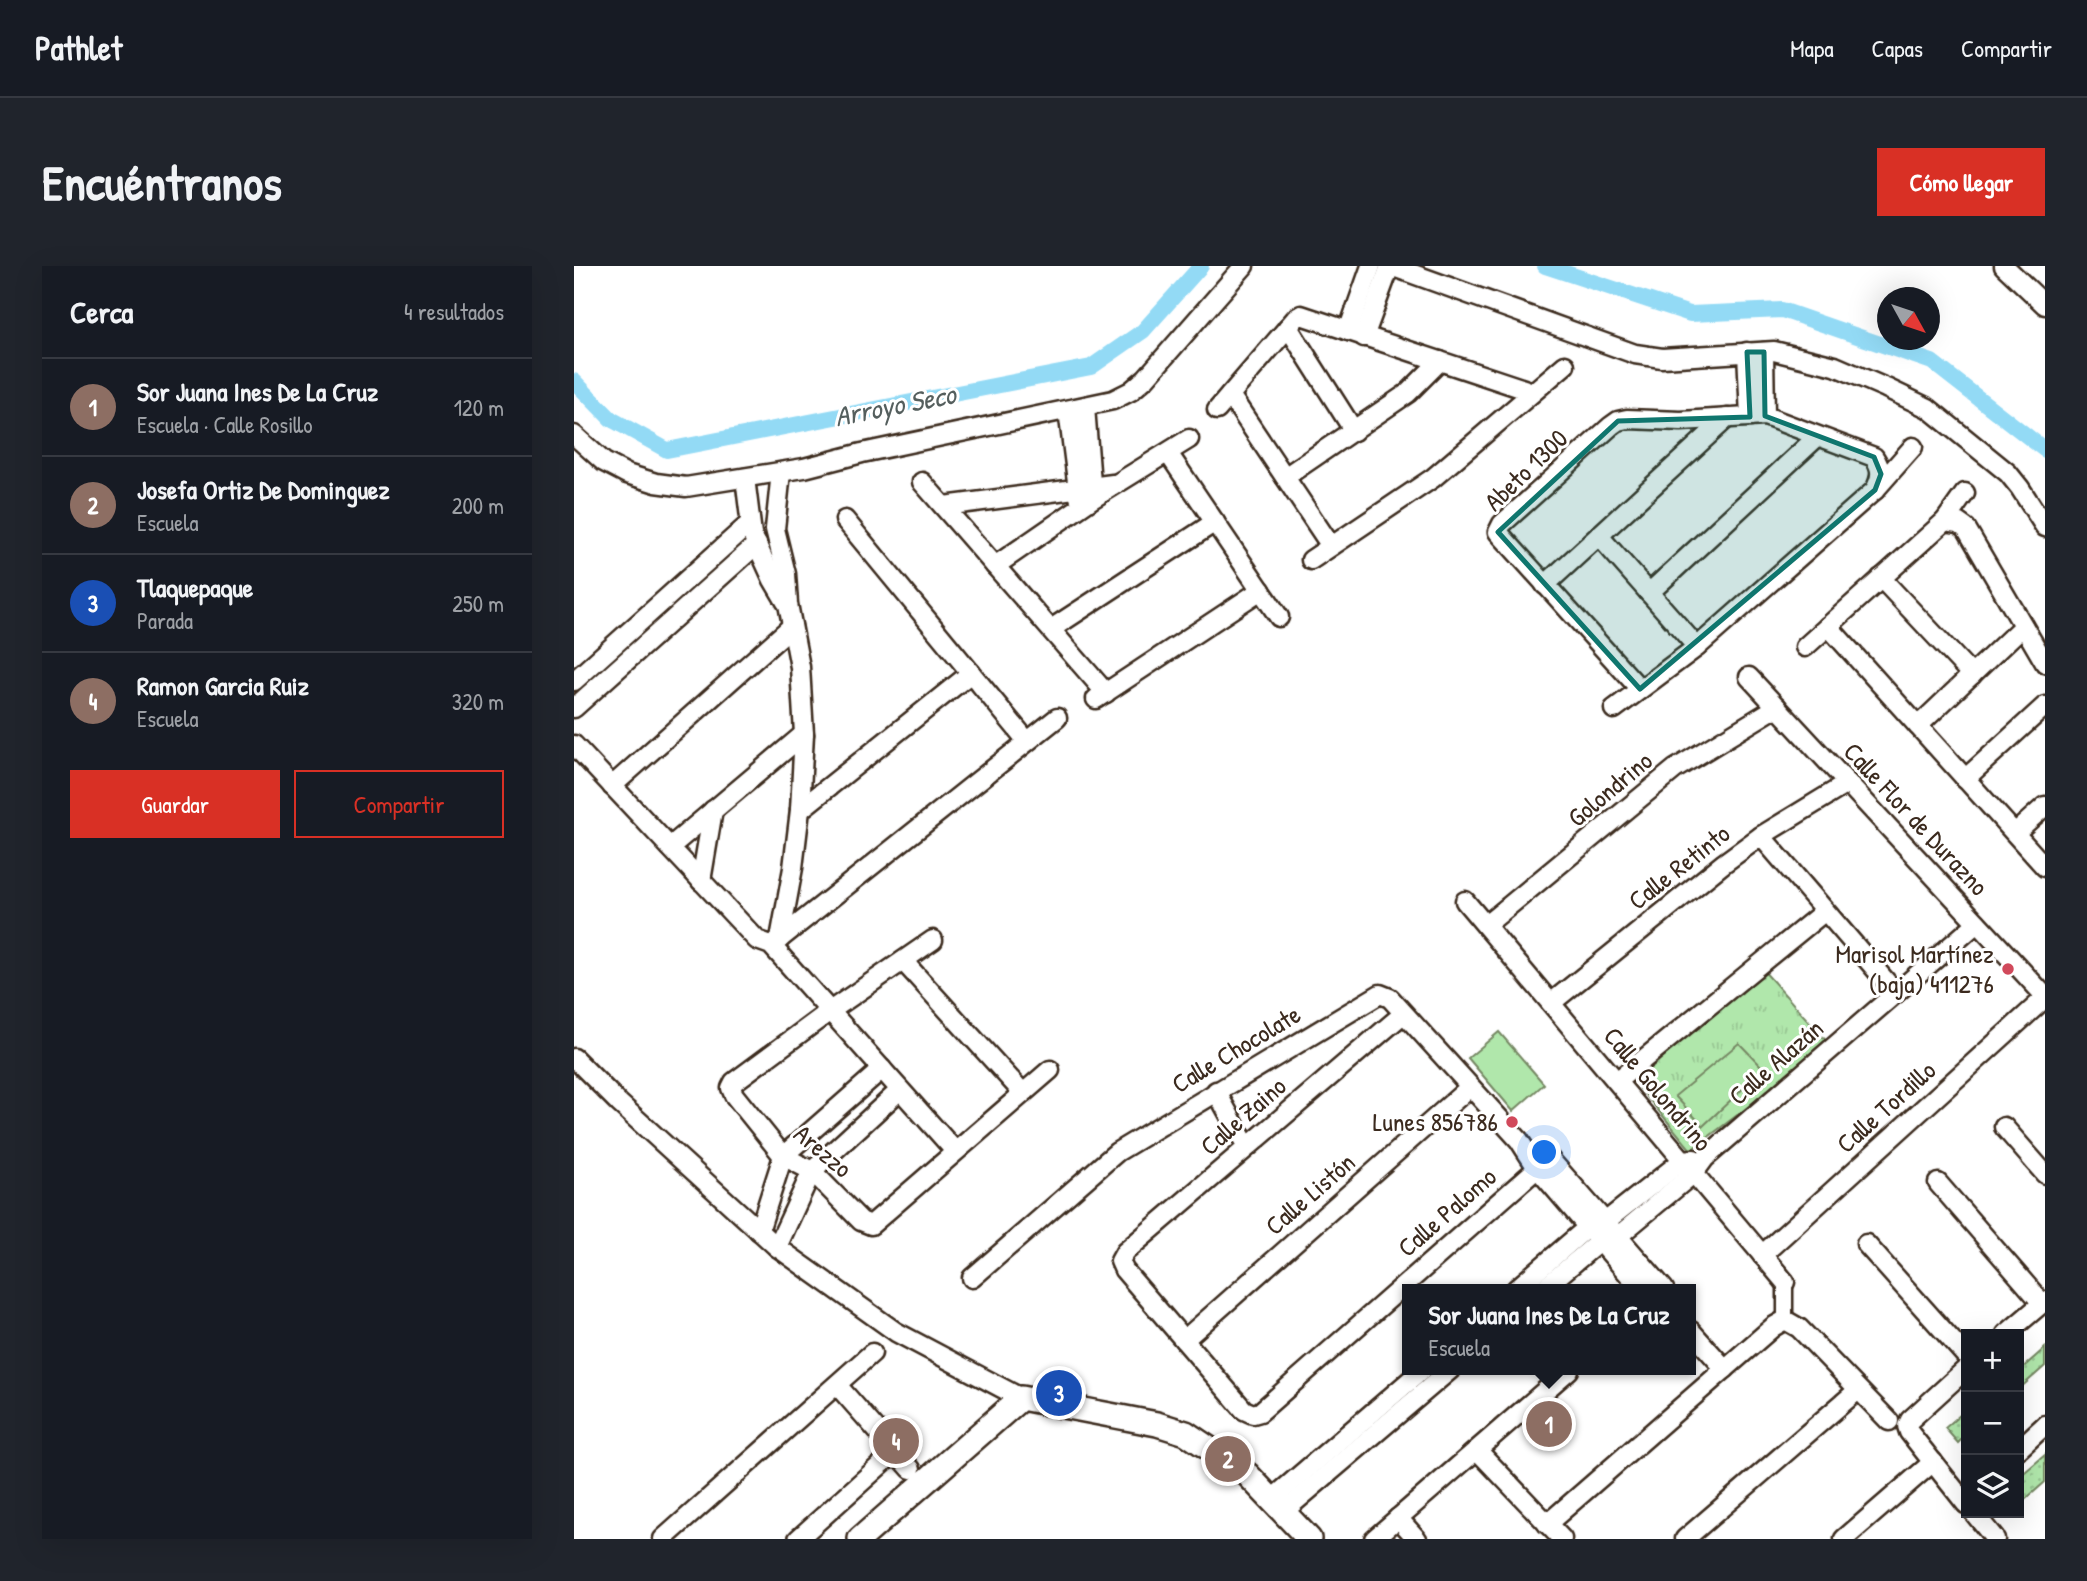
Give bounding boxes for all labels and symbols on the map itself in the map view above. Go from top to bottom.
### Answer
north arrow [1877,287,1940,350]
water label: Arroyo Seco [831,374,960,435]
street label: Abeto 1300 [1476,421,1575,518]
street label: Calle Flor de Durazno [1836,734,1997,903]
street label: Golondrino [1560,743,1659,834]
street label: Calle Retinto [1621,816,1737,917]
place label: Marisol Martínez (baja) 411276 [1835,936,1994,1001]
marker: Marisol Martínez (baja) 411276 [2000,961,2016,977]
street label: Calle Chocolate [1165,996,1307,1101]
street label: Calle Alazán [1721,1011,1830,1113]
street label: Calle Golondrino [1596,1019,1721,1158]
street label: Calle Tordillo [1829,1053,1943,1161]
street label: Calle Zaino [1192,1068,1293,1163]
place label: Lunes 856786 [1373,1104,1498,1139]
marker: Lunes 856786 [1504,1114,1520,1130]
street label: Arezzo [787,1116,860,1185]
your location [1527,1135,1561,1169]
street label: Calle Listón [1257,1145,1362,1242]
street label: Calle Palomo [1390,1159,1504,1264]
pin: 3 [1036,1367,1082,1419]
pin: 1 [1526,1398,1572,1450]
pin: 4 [873,1415,919,1467]
pin: 2 [1205,1433,1251,1485]

